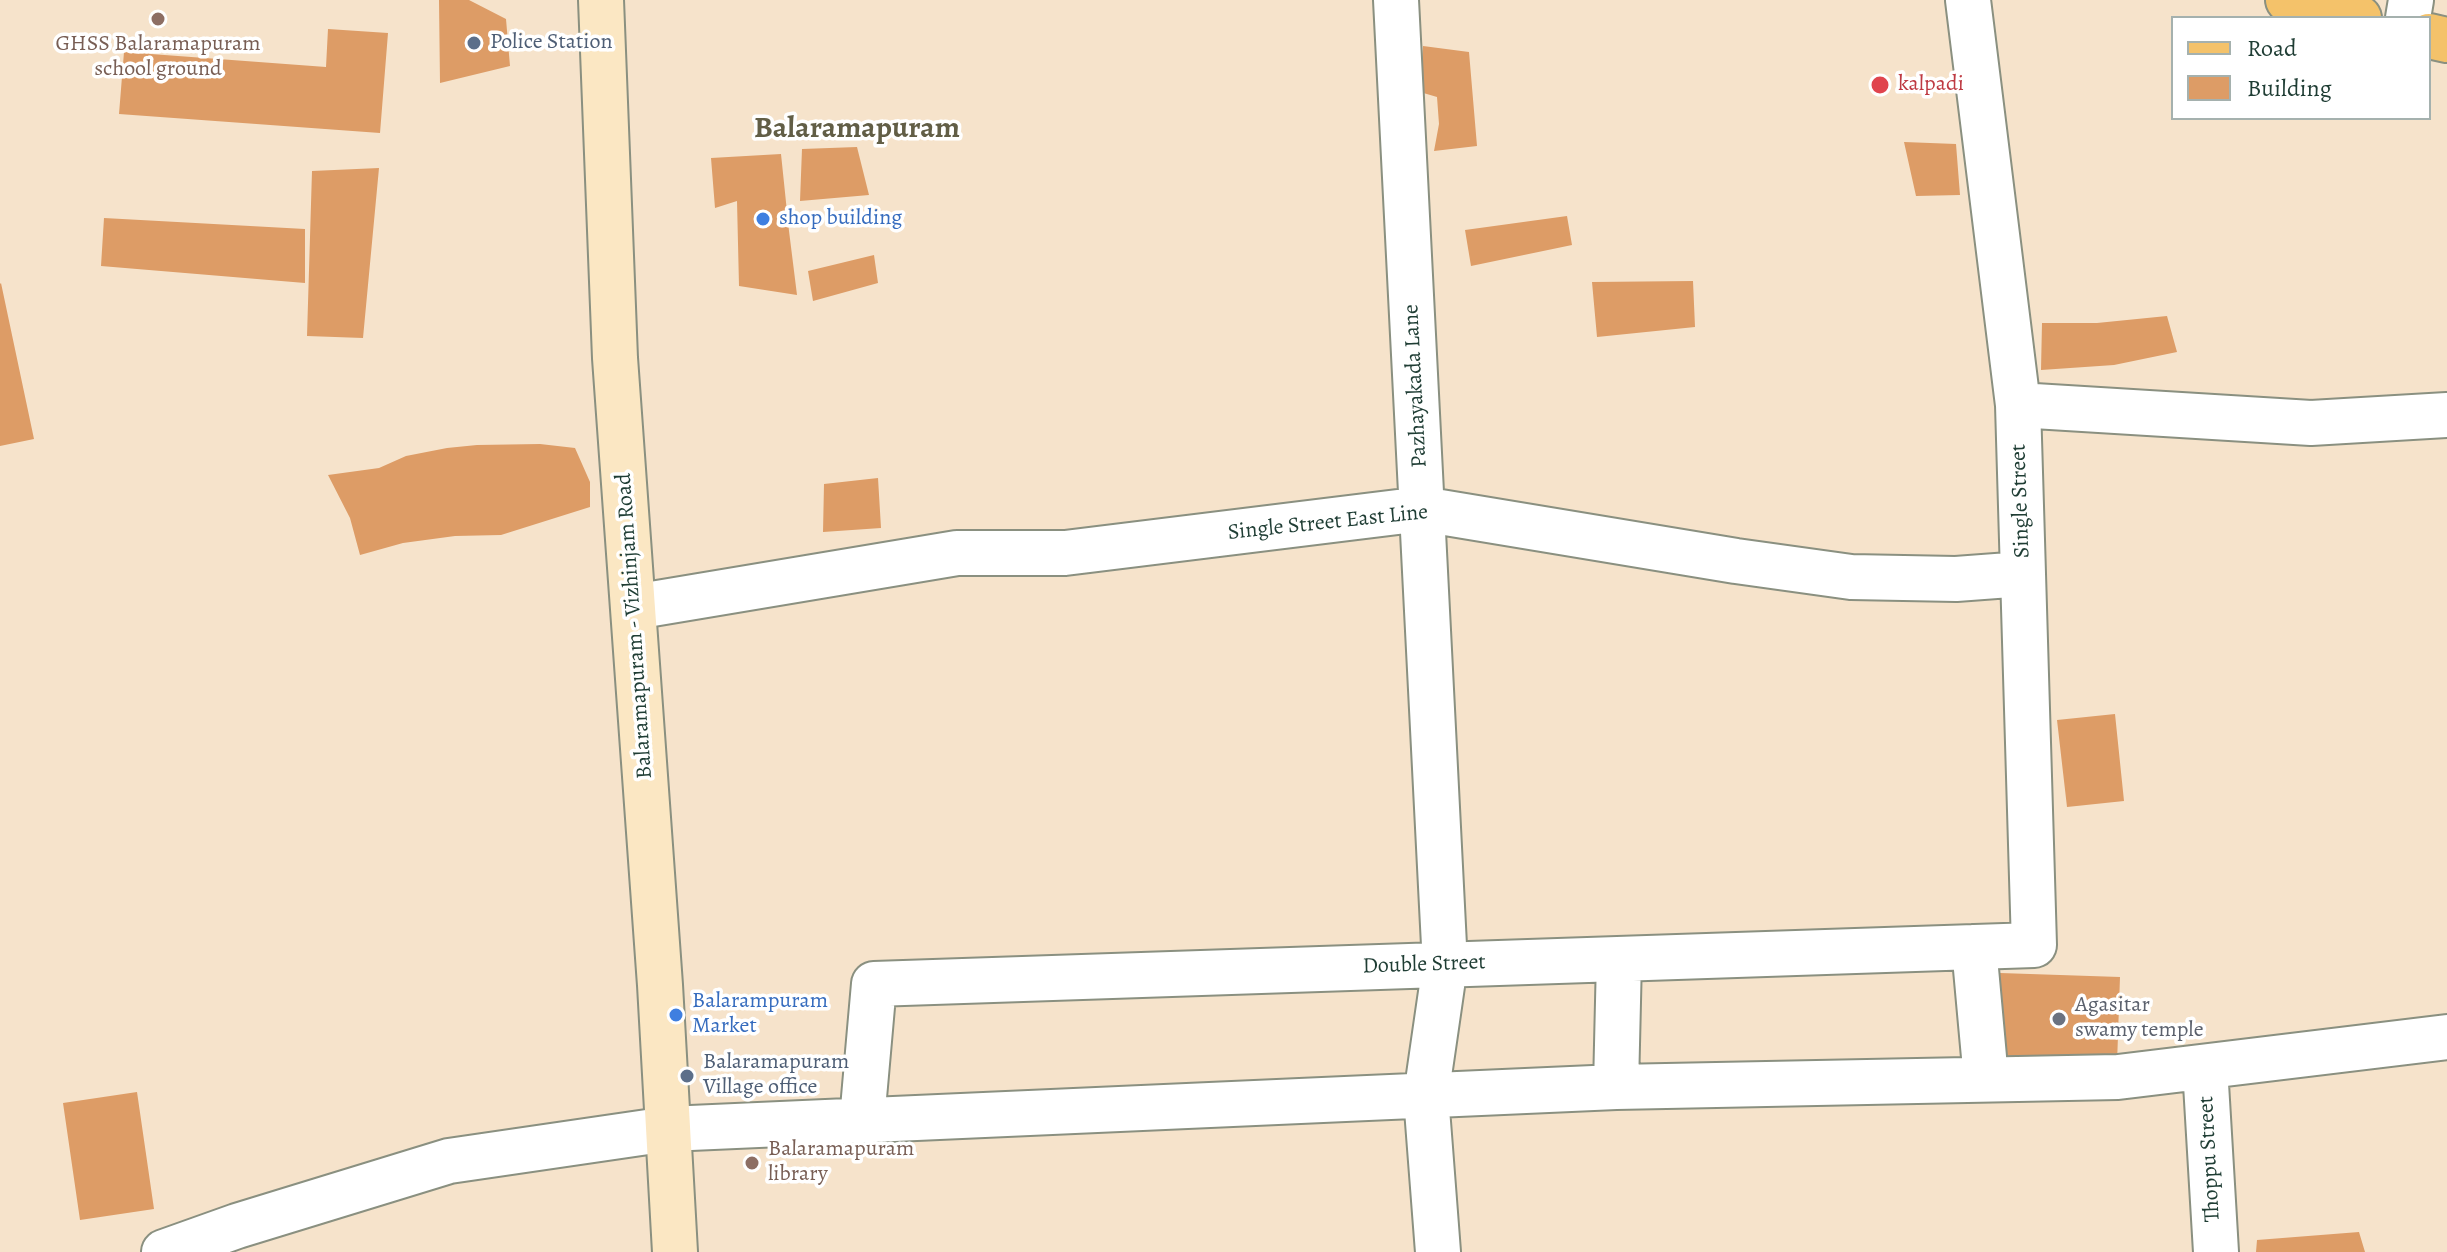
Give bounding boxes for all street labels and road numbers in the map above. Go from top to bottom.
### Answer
street label: Pazhayakada Lane [1399,304,1433,468]
street label: Single Street [2006,443,2036,559]
street label: Balaramapuram - Vizhinjam Road [611,472,659,780]
street label: Single Street East Line [1227,499,1429,547]
street label: Double Street [1362,950,1486,980]
street label: Thoppu Street [2194,1095,2226,1223]

